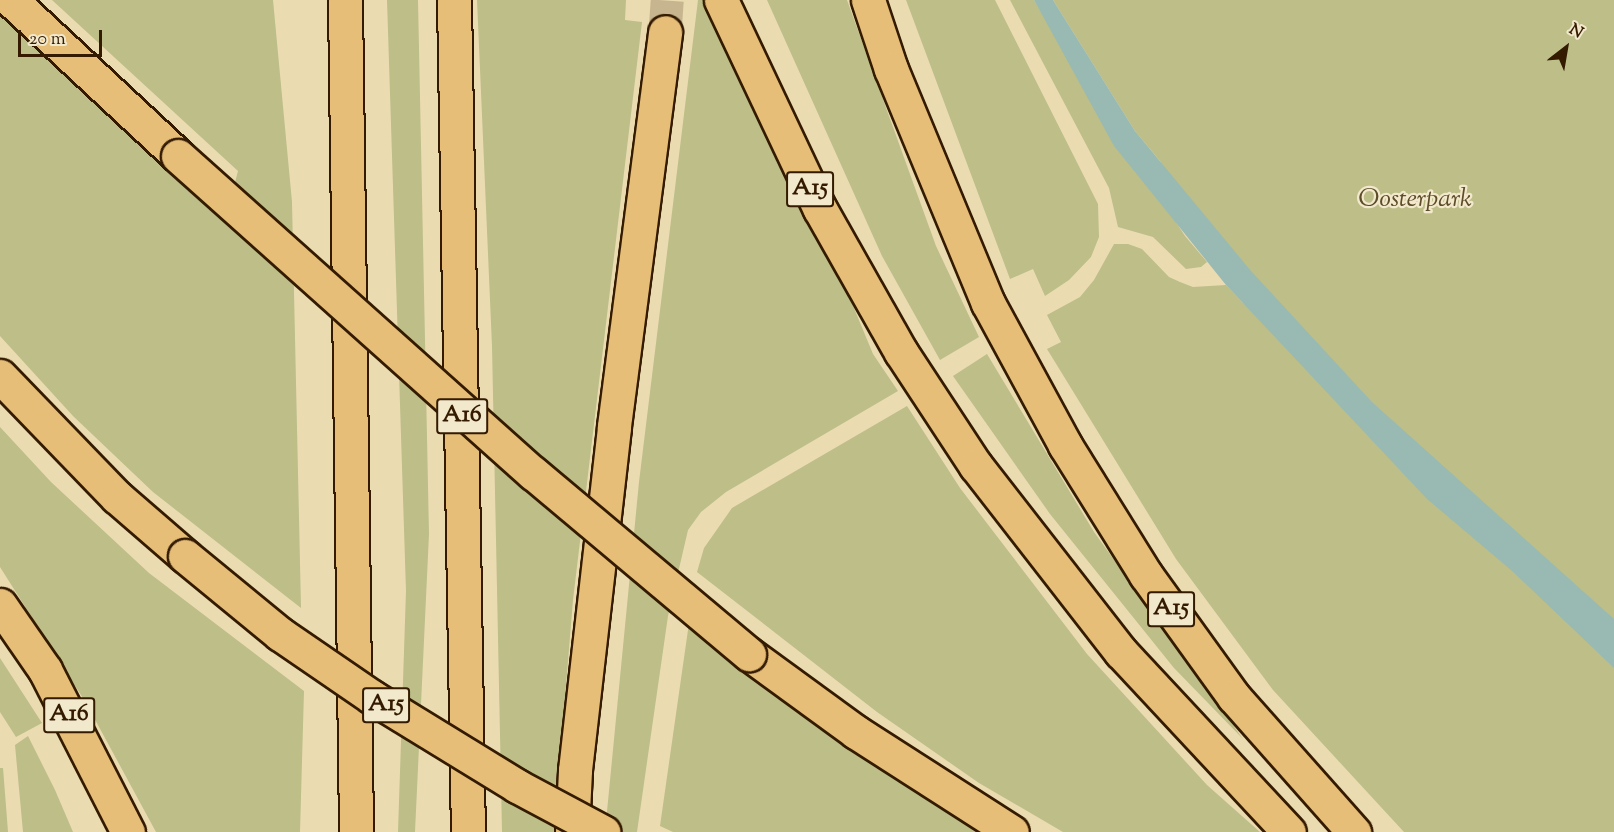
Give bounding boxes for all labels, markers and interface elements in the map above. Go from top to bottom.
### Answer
scale bar [21,18,105,56]
north arrow [1536,18,1596,78]
text: N [1564,19,1587,45]
text: 20 m [29,27,66,53]
road number: A15 [786,168,834,210]
park label: Oosterpark [1358,184,1472,216]
road number: A16 [435,395,489,437]
road number: A15 [1147,588,1195,630]
road number: A15 [362,684,410,726]
road number: A16 [42,694,96,736]

